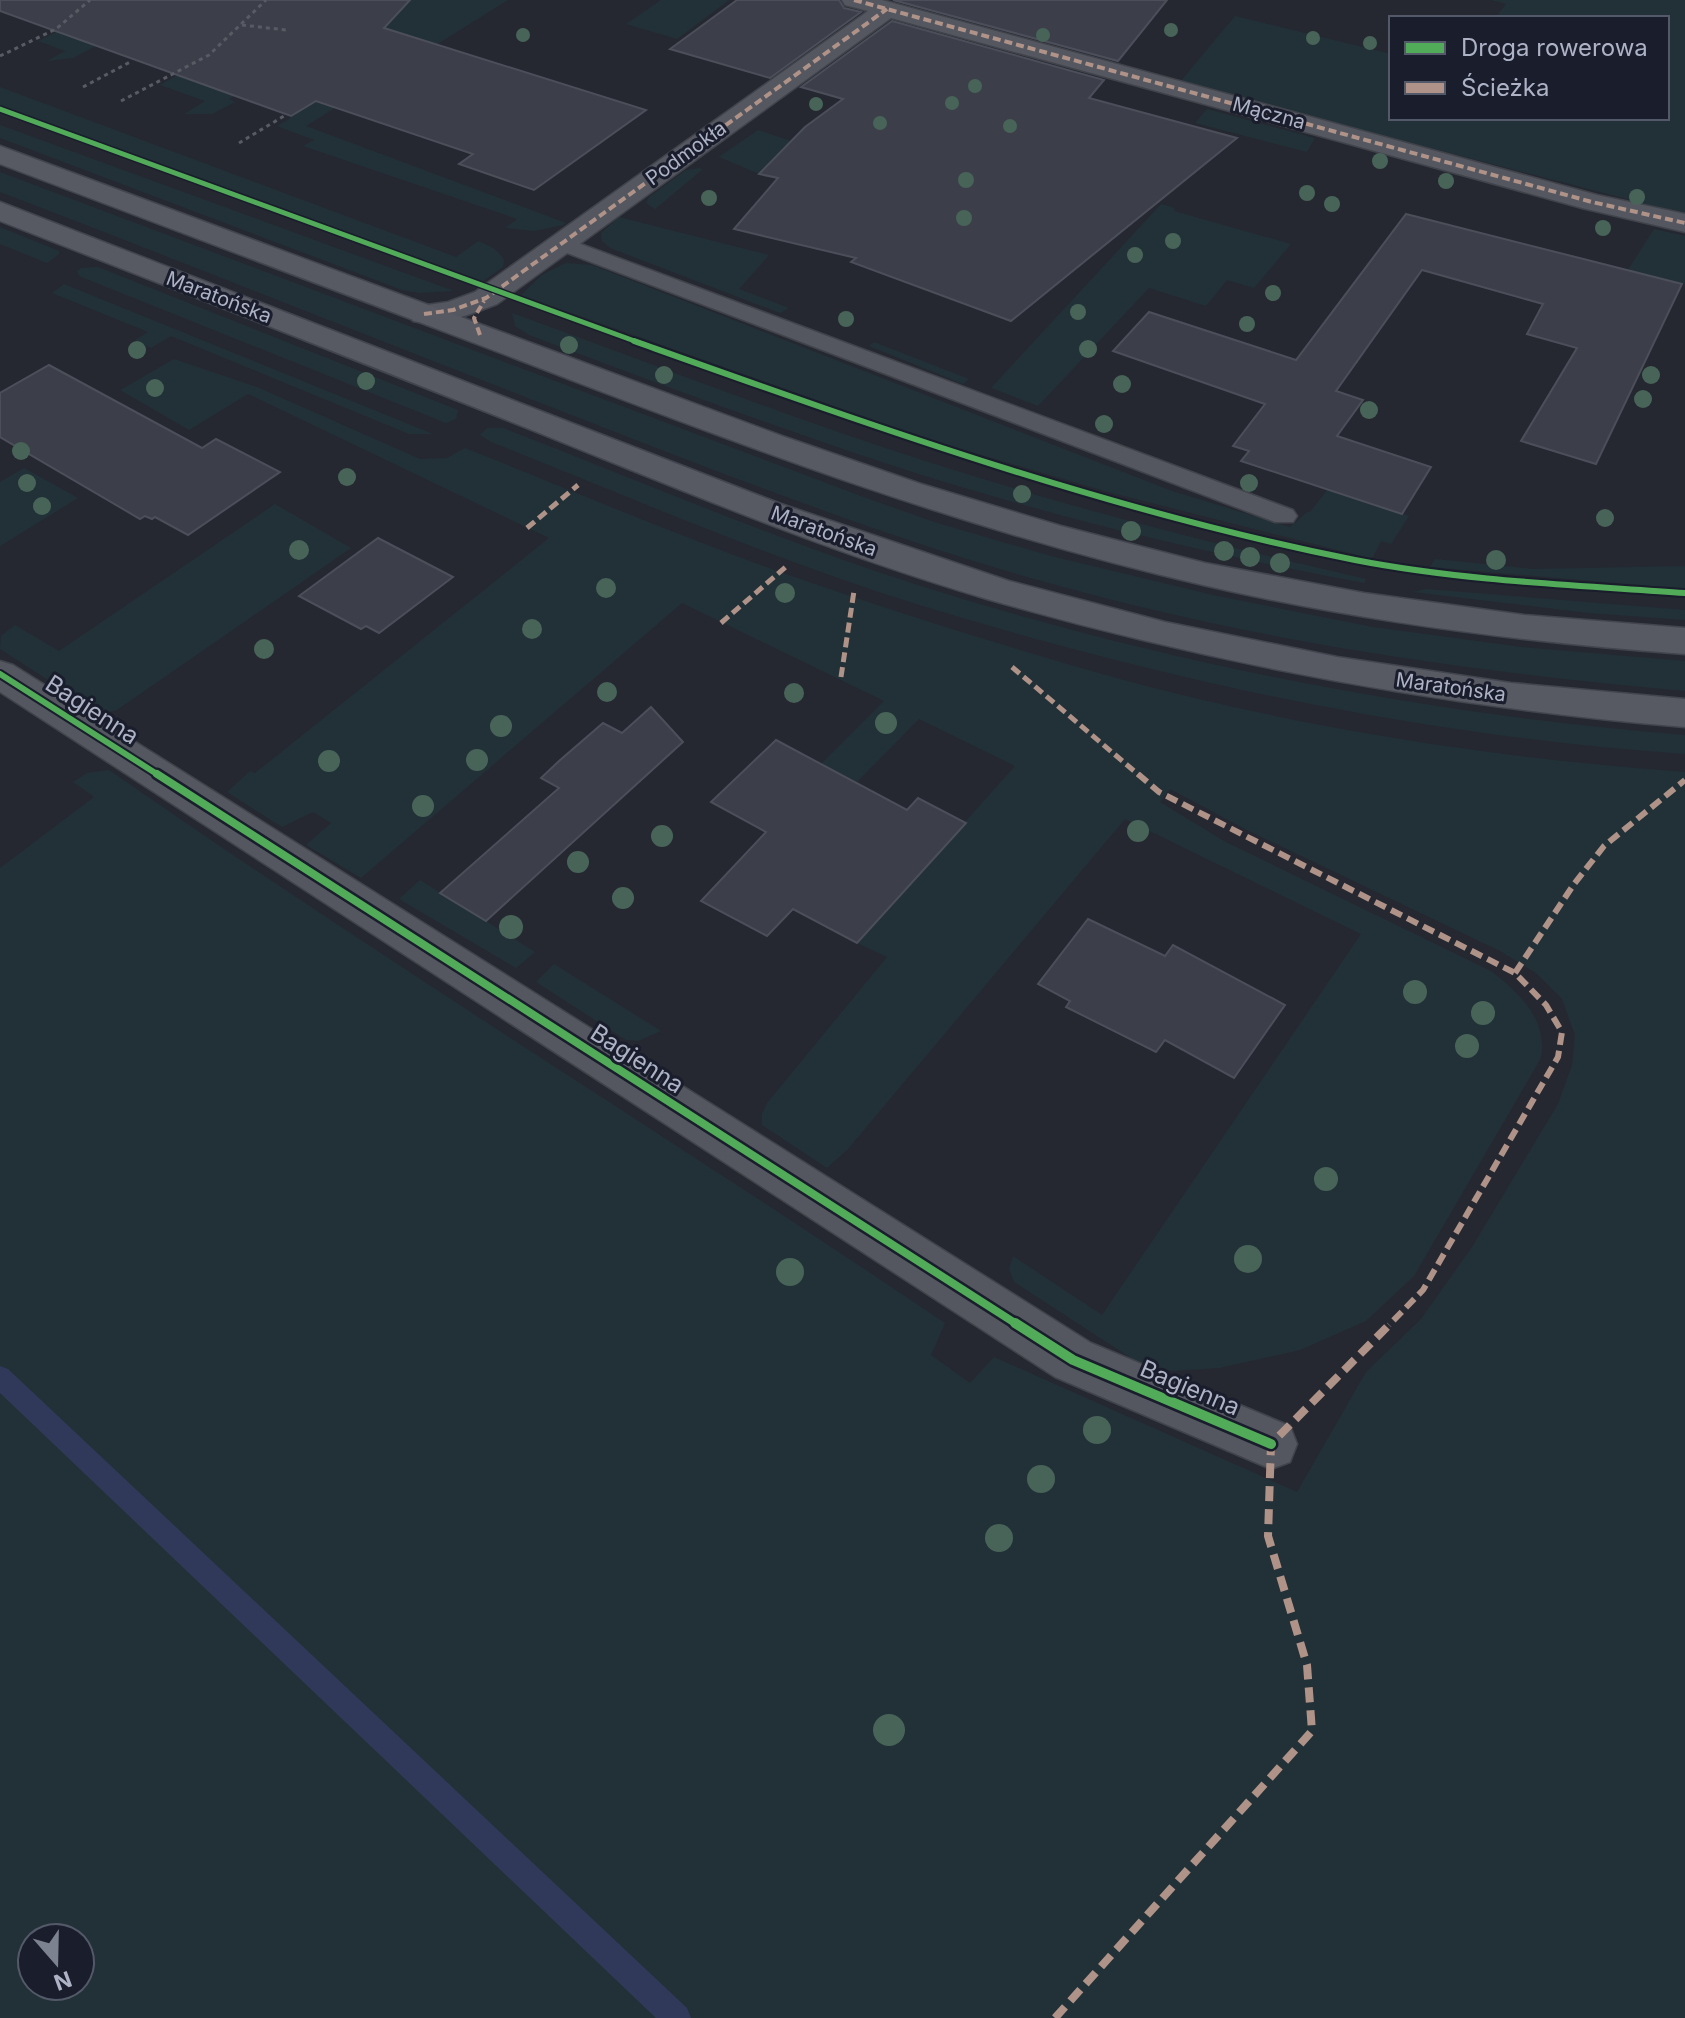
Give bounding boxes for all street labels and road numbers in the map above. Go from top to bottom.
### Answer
street label: Mączna [1230,92,1308,134]
street label: Podmokła [641,116,731,190]
street label: Maratońska [163,266,275,328]
street label: Maratońska [768,501,880,561]
street label: Maratońska [1394,667,1508,707]
street label: Bagienna [40,669,144,750]
street label: Bagienna [585,1018,689,1099]
street label: Bagienna [1136,1354,1244,1422]

